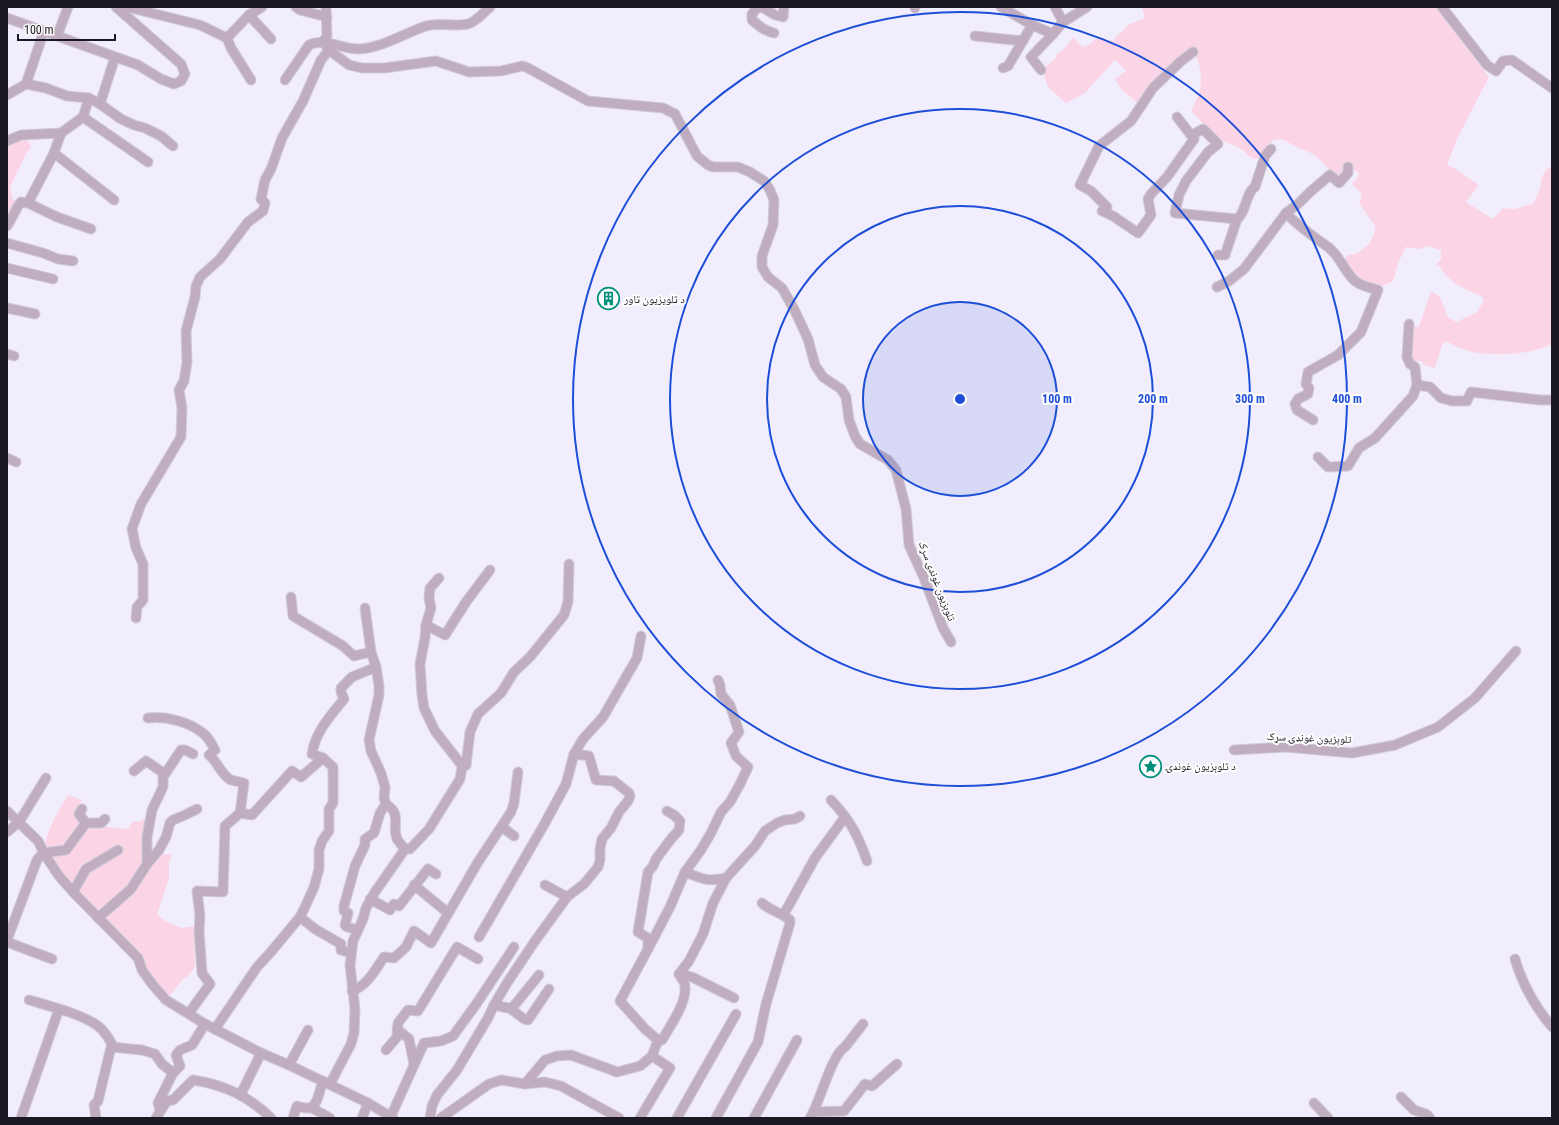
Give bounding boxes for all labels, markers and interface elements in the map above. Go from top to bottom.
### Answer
scale bar [18,16,115,42]
text: 100 m [24,23,54,37]
building icon: د ټلویزیون ټاور [595,286,621,312]
place label: د ټلویزیون ټاور [623,293,685,306]
centre of rings [953,392,967,406]
text: 100 m [1042,392,1072,406]
text: 200 m [1138,392,1168,406]
text: 300 m [1235,392,1265,406]
text: 400 m [1332,392,1362,406]
street label: تلوېزيون غونډۍ سړک [915,539,959,624]
street label: تلوېزيون غونډۍ سړک [1266,730,1352,747]
place icon: د تلوېزیون غونډۍ [1137,753,1163,779]
place label: د تلوېزیون غونډۍ [1165,760,1236,774]

